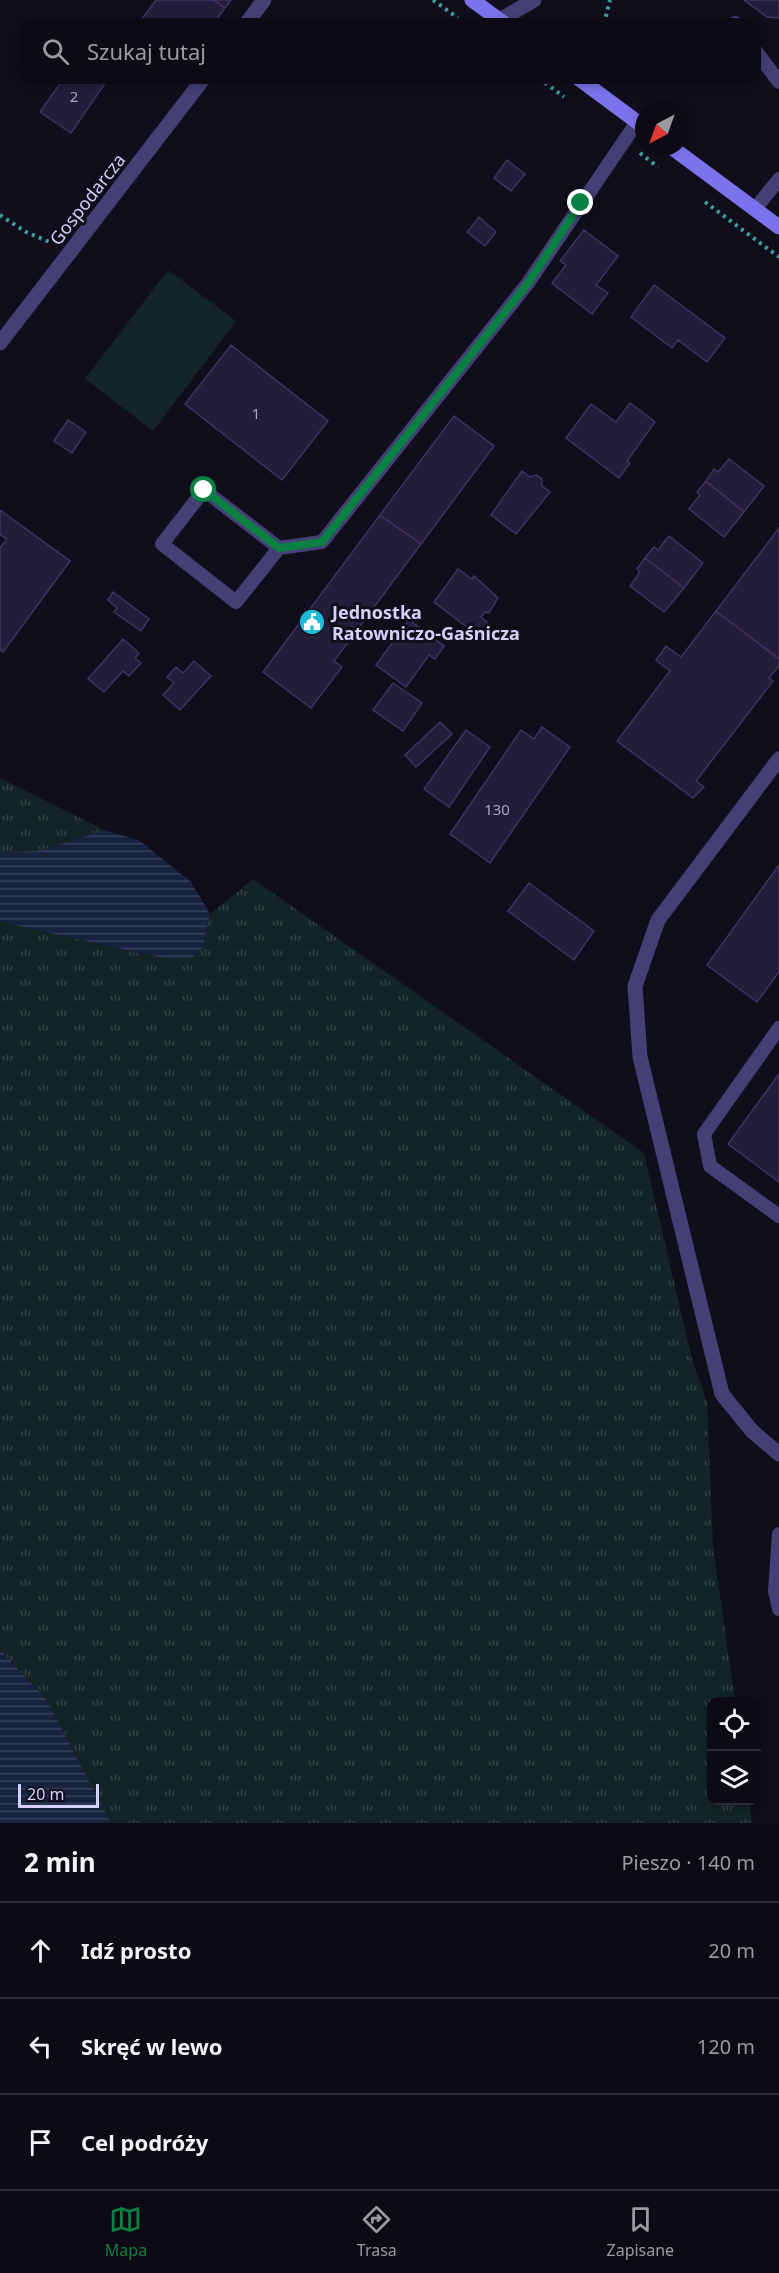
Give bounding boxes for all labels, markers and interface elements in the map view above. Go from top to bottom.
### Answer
search box [18,18,761,84]
icon: search [39,35,72,68]
text: Szukaj tutaj [87,36,206,66]
house number: 2 [70,86,78,106]
north arrow [635,102,689,156]
street label: Gospodarcza [44,148,130,250]
route end [567,189,593,215]
house number: 1 [252,403,260,423]
route start [190,476,216,502]
place label: Jednostka Ratowniczo-Gaśnicza [330,600,520,645]
public building icon: Jednostka Ratowniczo-Gaśnicza [297,607,327,637]
house number: 130 [484,799,510,819]
map controls [707,1697,761,1805]
button: locate [707,1697,761,1751]
button: layers [707,1751,761,1805]
scale bar [18,1781,99,1808]
text: 20 m [27,1783,64,1805]
text: 2 min [24,1844,96,1880]
text: Pieszo · 140 m [621,1849,755,1876]
icon: ahead [24,1934,57,1967]
text: Idź prosto [81,1935,191,1965]
text: 20 m [708,1937,755,1964]
icon: left [24,2030,57,2063]
text: Skręć w lewo [81,2031,223,2061]
text: 120 m [697,2033,755,2060]
icon: arrive [24,2126,57,2159]
text: Cel podróży [81,2127,208,2157]
tab: Mapa [105,2203,147,2261]
tab: Trasa [357,2203,397,2261]
tab: Zapisane [607,2203,674,2261]

